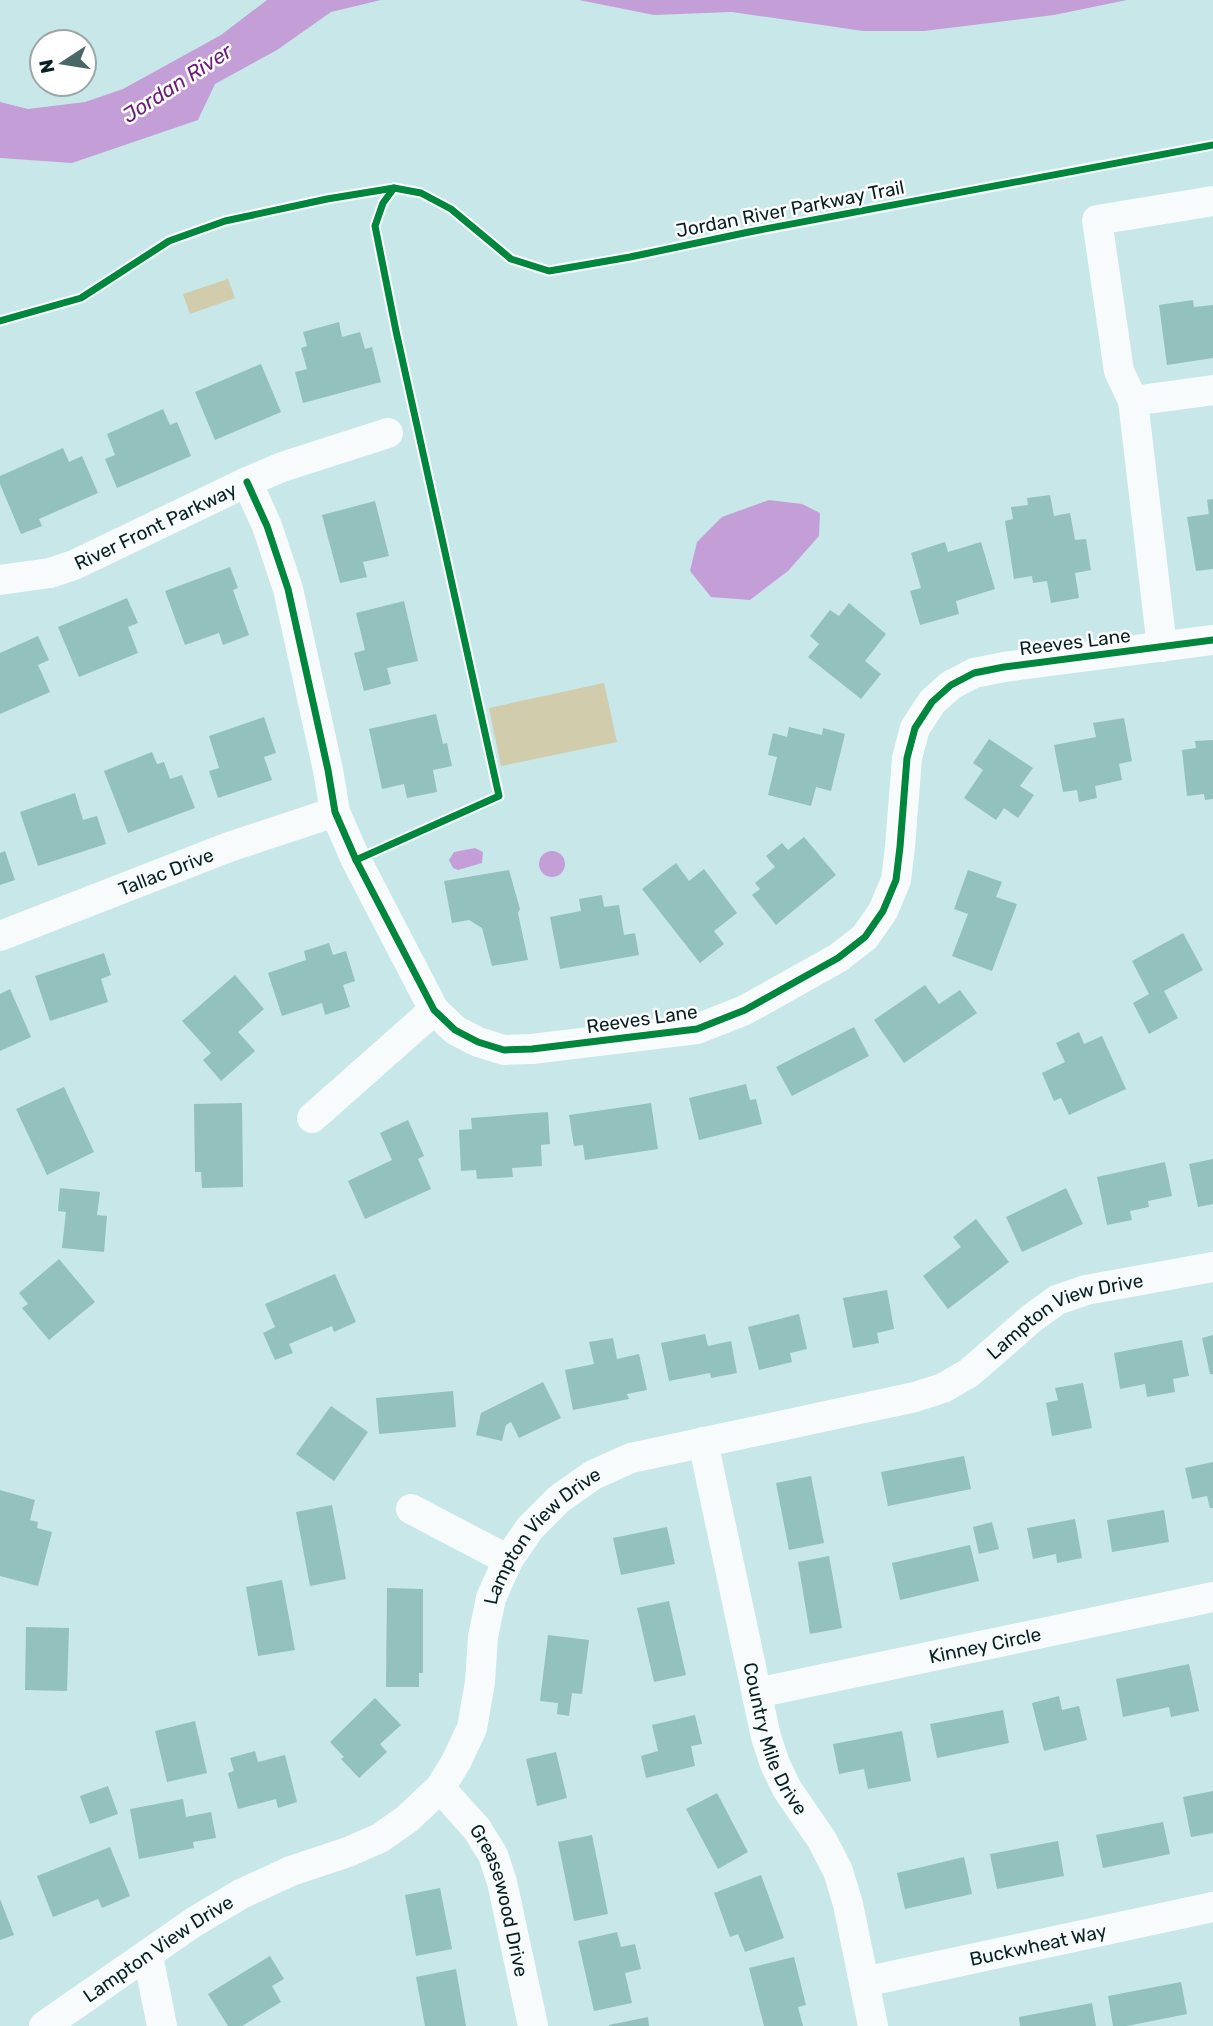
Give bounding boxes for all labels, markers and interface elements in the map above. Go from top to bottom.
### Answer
north arrow [28,28,98,98]
water label: Jordan River [117,38,237,128]
text: N [34,57,60,76]
street label: Jordan River Parkway Trail [674,176,906,242]
street label: River Front Parkway [71,477,240,575]
street label: Reeves Lane [1018,624,1132,660]
street label: Tallac Drive [115,843,217,900]
street label: Reeves Lane [585,1000,699,1038]
street label: Lampton View Drive [982,1268,1145,1364]
street label: Lampton View Drive [478,1462,604,1606]
street label: Kinney Circle [927,1622,1043,1668]
street label: Country Mile Drive [739,1660,813,1819]
street label: Greasewood Drive [465,1819,534,1979]
street label: Lampton View Drive [79,1890,237,2007]
street label: Buckwheat Way [967,1919,1109,1971]

